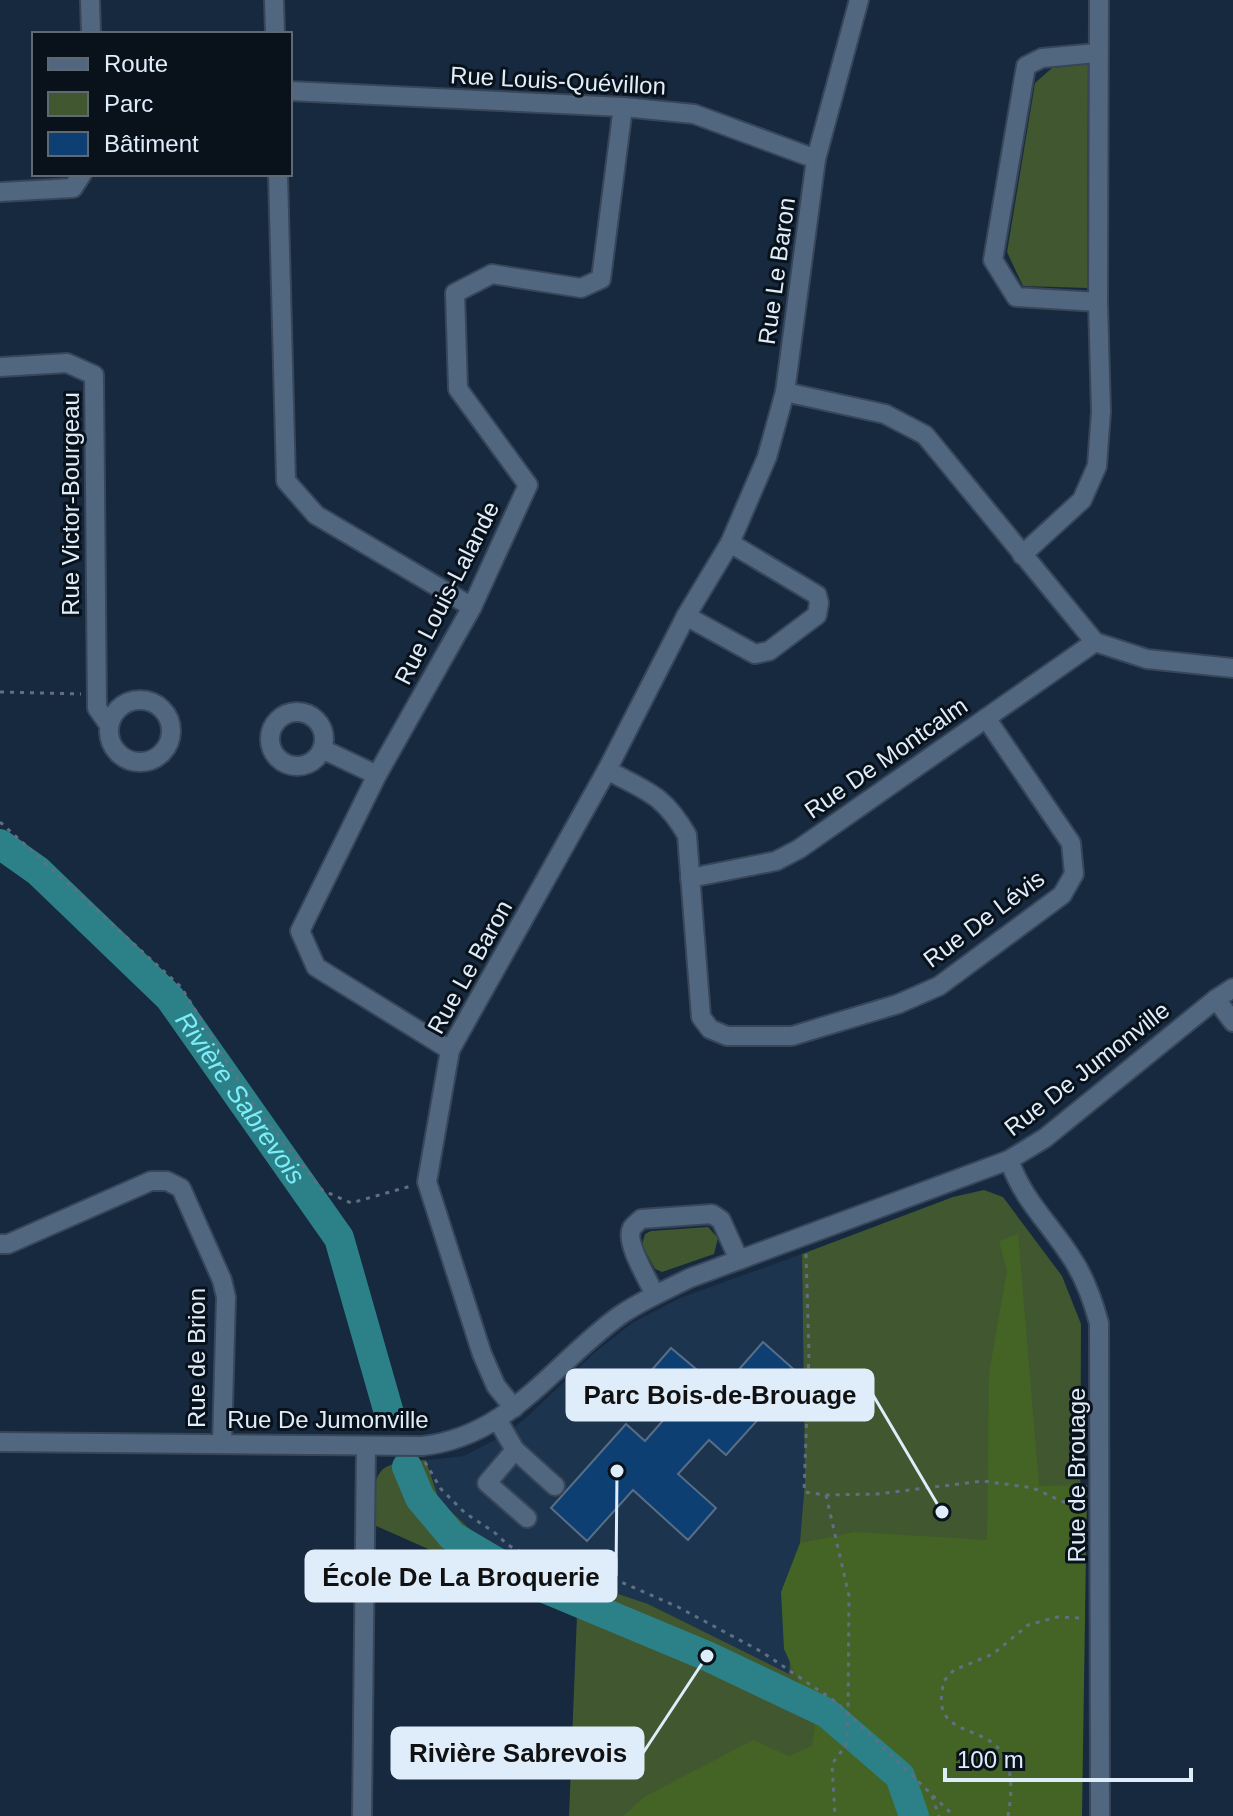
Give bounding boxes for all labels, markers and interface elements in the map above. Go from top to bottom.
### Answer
legend [32,32,292,176]
text: Route [104,50,168,77]
street label: Rue Louis-Quévillon [449,61,667,100]
text: Parc [104,90,153,117]
text: Bâtiment [104,130,199,157]
street label: Rue Le Baron [753,196,800,346]
street label: Rue Victor-Bourgeau [57,392,84,616]
street label: Rue Louis-Lalande [389,497,504,689]
street label: Rue De Montcalm [799,691,972,824]
street label: Rue De Lévis [918,864,1049,973]
street label: Rue Le Baron [422,895,517,1038]
street label: Rue De Jumonville [999,996,1174,1141]
water label: Rivière Sabrevois [169,1006,311,1190]
street label: Rue de Brion [183,1288,210,1428]
callout: Parc Bois-de-Brouage [567,1370,873,1420]
text: Parc Bois-de-Brouage [583,1380,857,1410]
street label: Rue de Brouage [1063,1388,1090,1562]
street label: Rue De Jumonville [227,1406,429,1433]
callout: École De La Broquerie [306,1551,616,1601]
text: École De La Broquerie [322,1562,600,1592]
callout: Rivière Sabrevois [392,1728,643,1778]
scale bar [945,1732,1191,1782]
text: Rivière Sabrevois [409,1738,627,1768]
text: 100 m [957,1746,1024,1773]

